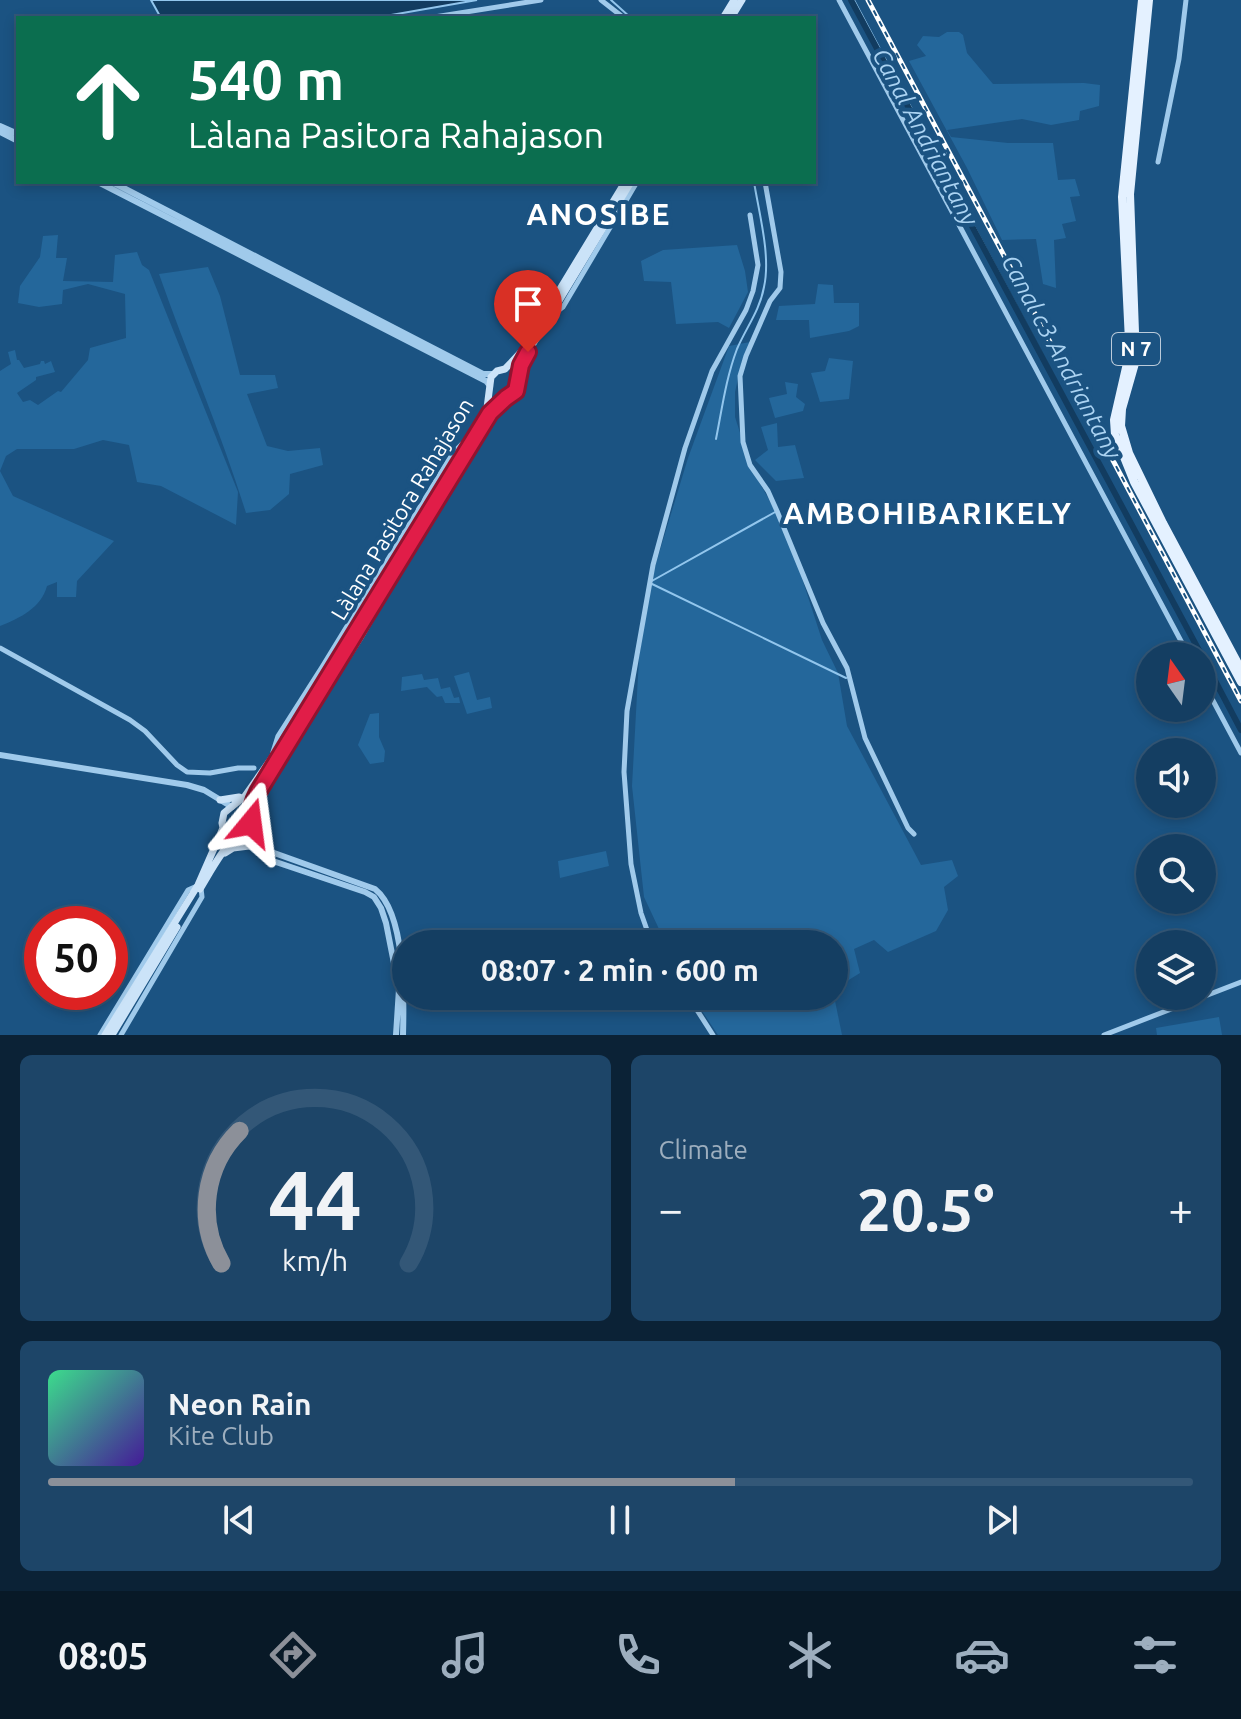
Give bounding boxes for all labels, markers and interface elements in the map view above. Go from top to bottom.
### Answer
water label: Canal Andriantany [867,44,984,230]
icon: ahead [56,48,160,152]
text: 540 m [188,48,344,111]
text: Làlana Pasitora Rahajason [188,114,604,155]
district label: ANOSIBE [527,197,671,231]
water label: Canal c3 Andriantany [996,250,1127,464]
pin [494,270,562,352]
icon: arrive [506,282,550,326]
road number: N 7 [1112,333,1160,365]
street label: Làlana Pasitora Rahajason [325,393,478,624]
district label: AMBOHIBARIKELY [783,496,1073,530]
north arrow [1136,642,1216,722]
map controls [1136,642,1216,1010]
button: sound [1136,738,1216,818]
position arrow [209,781,293,865]
button: search [1136,834,1216,914]
speed limit sign: 50 [24,906,128,1010]
button: layers [1136,930,1216,1010]
text: 08:07 · 2 min · 600 m [481,953,759,987]
text: Climate [659,1135,748,1164]
text: 44 [268,1152,362,1246]
text: 20.5° [857,1175,994,1242]
text: − [659,1184,683,1233]
text: + [1168,1184,1193,1233]
text: km/h [282,1244,348,1276]
text: Neon Rain [168,1387,312,1421]
text: Kite Club [168,1421,274,1450]
icon: previous [217,1498,261,1542]
icon: pause [598,1498,642,1542]
icon: next [980,1498,1024,1542]
icon: directions [265,1627,321,1683]
icon: music [437,1627,493,1683]
icon: phone [610,1627,666,1683]
icon: climate [782,1627,838,1683]
icon: car [954,1627,1010,1683]
icon: filters [1127,1627,1183,1683]
text: 08:05 [58,1635,148,1676]

